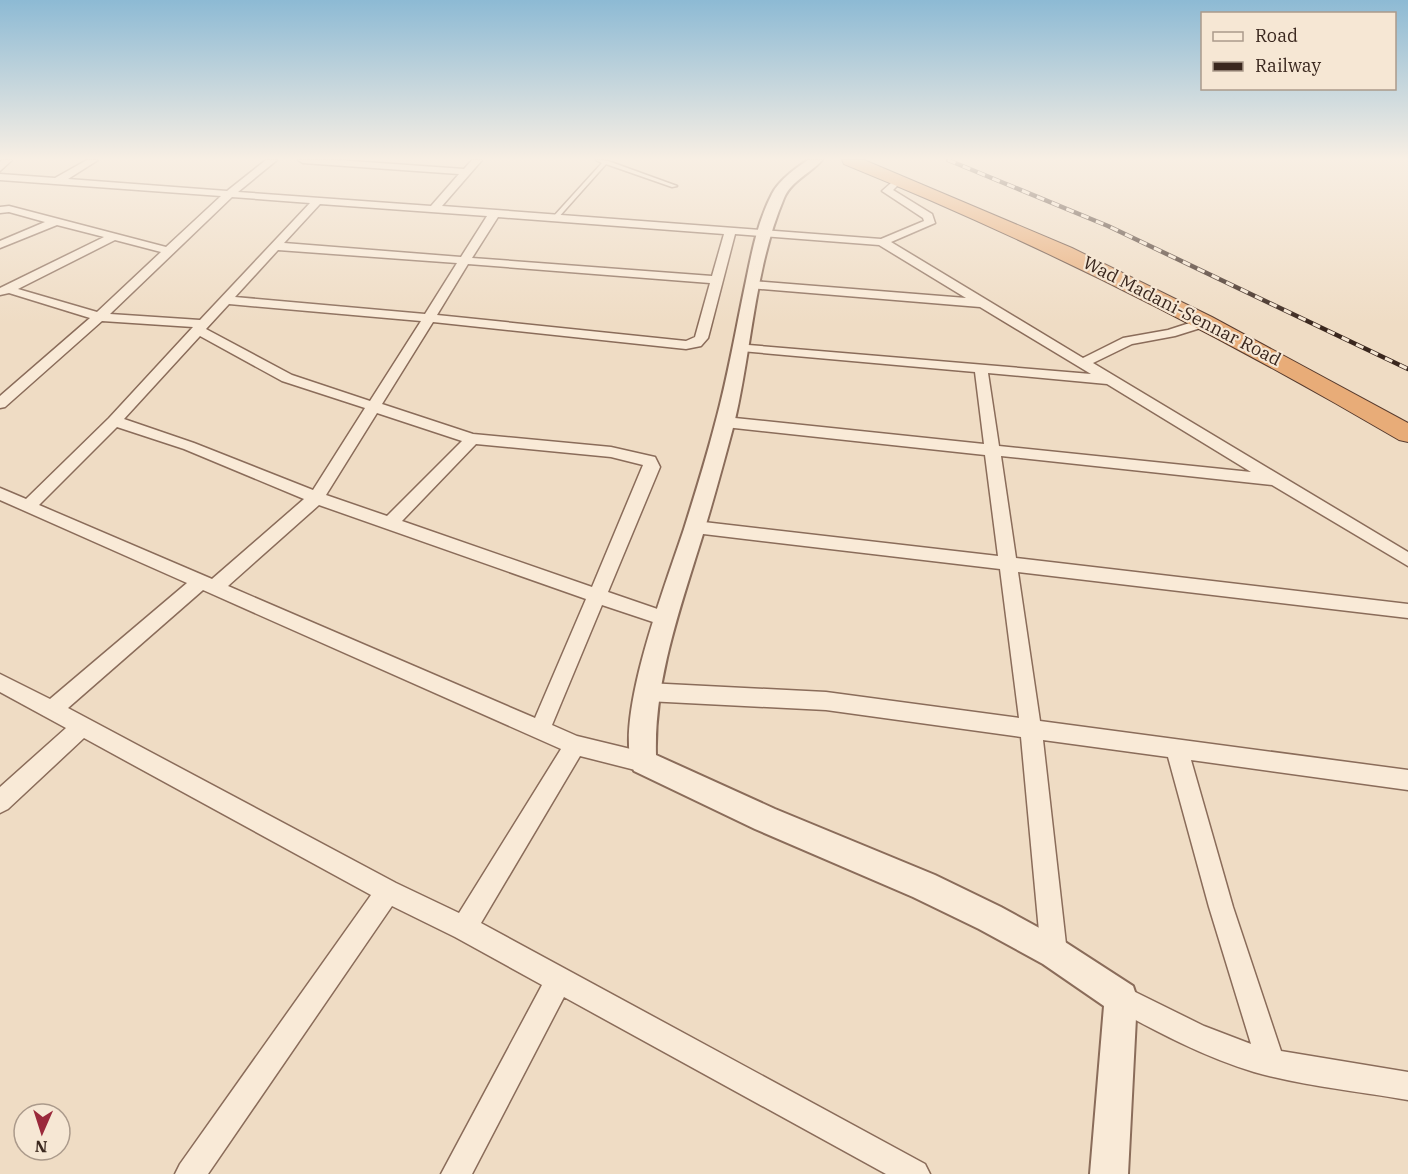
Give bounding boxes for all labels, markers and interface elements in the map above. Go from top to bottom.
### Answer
legend [1201,12,1396,90]
text: Road [1255,24,1298,47]
text: Railway [1255,54,1321,77]
street label: Wad Madani-Sennar Road [1079,250,1285,371]
north arrow [12,1102,72,1162]
text: N [34,1137,48,1157]

